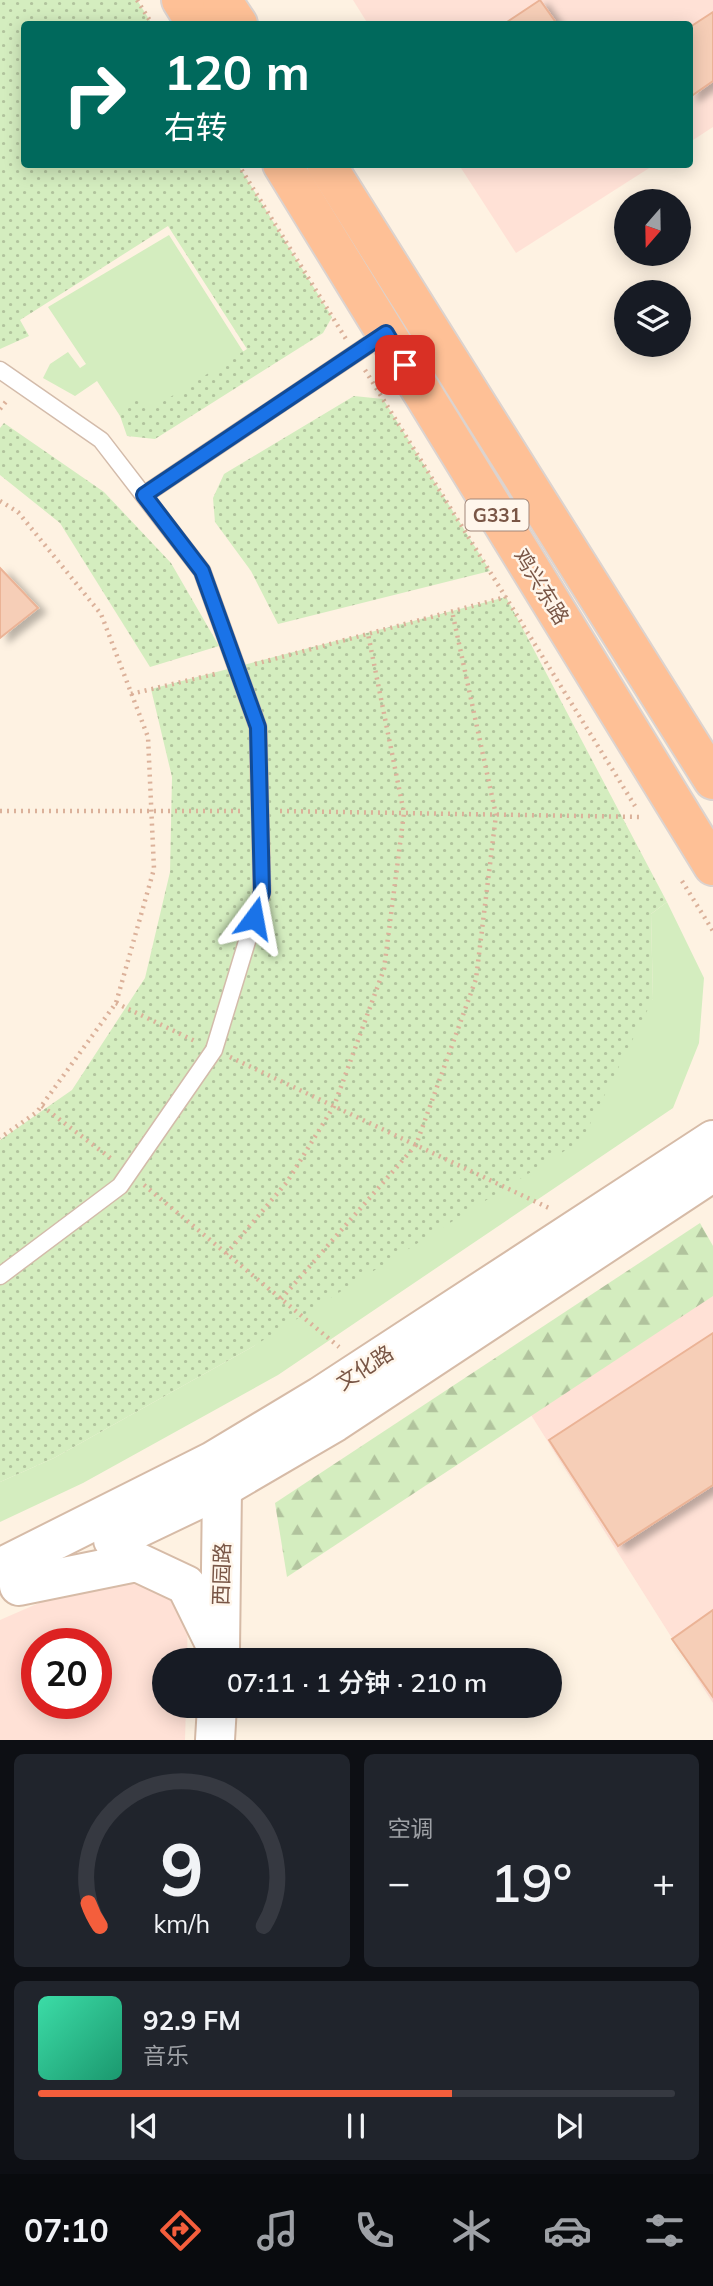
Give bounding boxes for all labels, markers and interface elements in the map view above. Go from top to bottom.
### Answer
text: 120 m [164,41,310,102]
icon: right [49,49,140,140]
text: 右转 [164,107,228,147]
north arrow [614,189,691,266]
map controls [614,189,691,357]
button: layers [614,280,691,357]
pin [375,335,435,395]
icon: arrive [386,346,424,384]
road number: G331 [466,500,528,530]
street label: 鸡兴东路 [509,544,575,629]
position arrow [217,881,291,955]
street label: 文化路 [331,1339,398,1395]
street label: 西园路 [207,1542,235,1606]
speed limit sign: 20 [21,1628,112,1719]
text: 07:11 · 1 分钟 · 210 m [227,1666,487,1699]
text: 空调 [388,1814,434,1843]
text: 9 [160,1824,204,1915]
text: 19° [490,1850,572,1915]
text: − [388,1858,410,1906]
text: + [652,1858,675,1906]
text: km/h [153,1908,210,1939]
text: 92.9 FM [143,2004,241,2037]
text: 音乐 [143,2041,189,2070]
icon: previous [125,2107,163,2145]
icon: pause [337,2107,375,2145]
icon: next [550,2107,588,2145]
icon: directions [156,2206,205,2255]
icon: music [253,2206,302,2255]
icon: phone [350,2206,399,2255]
icon: climate [447,2206,496,2255]
icon: car [543,2206,592,2255]
icon: filters [640,2206,689,2255]
text: 07:10 [24,2210,109,2250]

